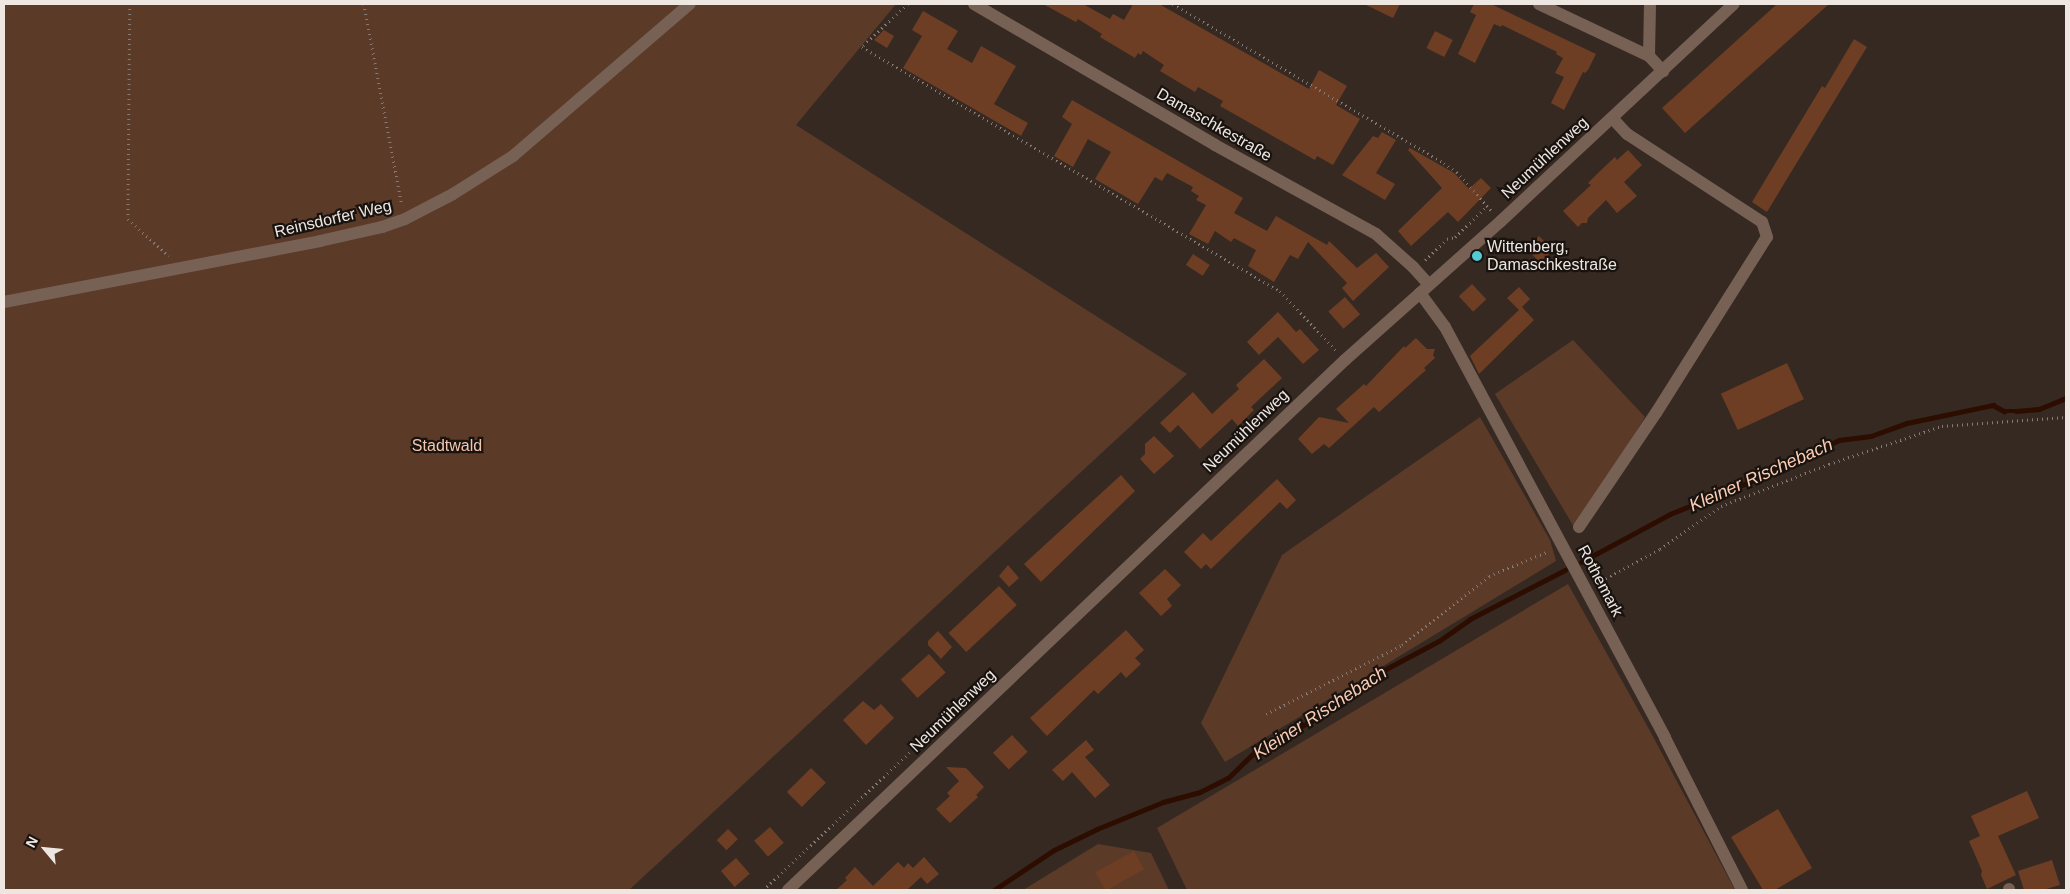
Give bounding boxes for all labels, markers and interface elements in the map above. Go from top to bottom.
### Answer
street label: Damaschkestraße [1153,84,1275,166]
street label: Neumühlenweg [1498,113,1592,203]
street label: Reinsdorfer Weg [272,196,394,242]
place label: Wittenberg, Damaschkestraße [1487,237,1617,275]
marker: Wittenberg, Damaschkestraße [1471,250,1483,262]
street label: Neumühlenweg [1199,385,1293,477]
water label: Kleiner Rischebach [1686,434,1836,516]
park label: Stadtwald [412,436,482,456]
street label: Rothemark [1573,542,1627,620]
water label: Kleiner Rischebach [1249,662,1391,764]
street label: Neumühlenweg [906,665,1000,757]
north arrow [20,824,70,874]
text: N [22,834,41,850]

